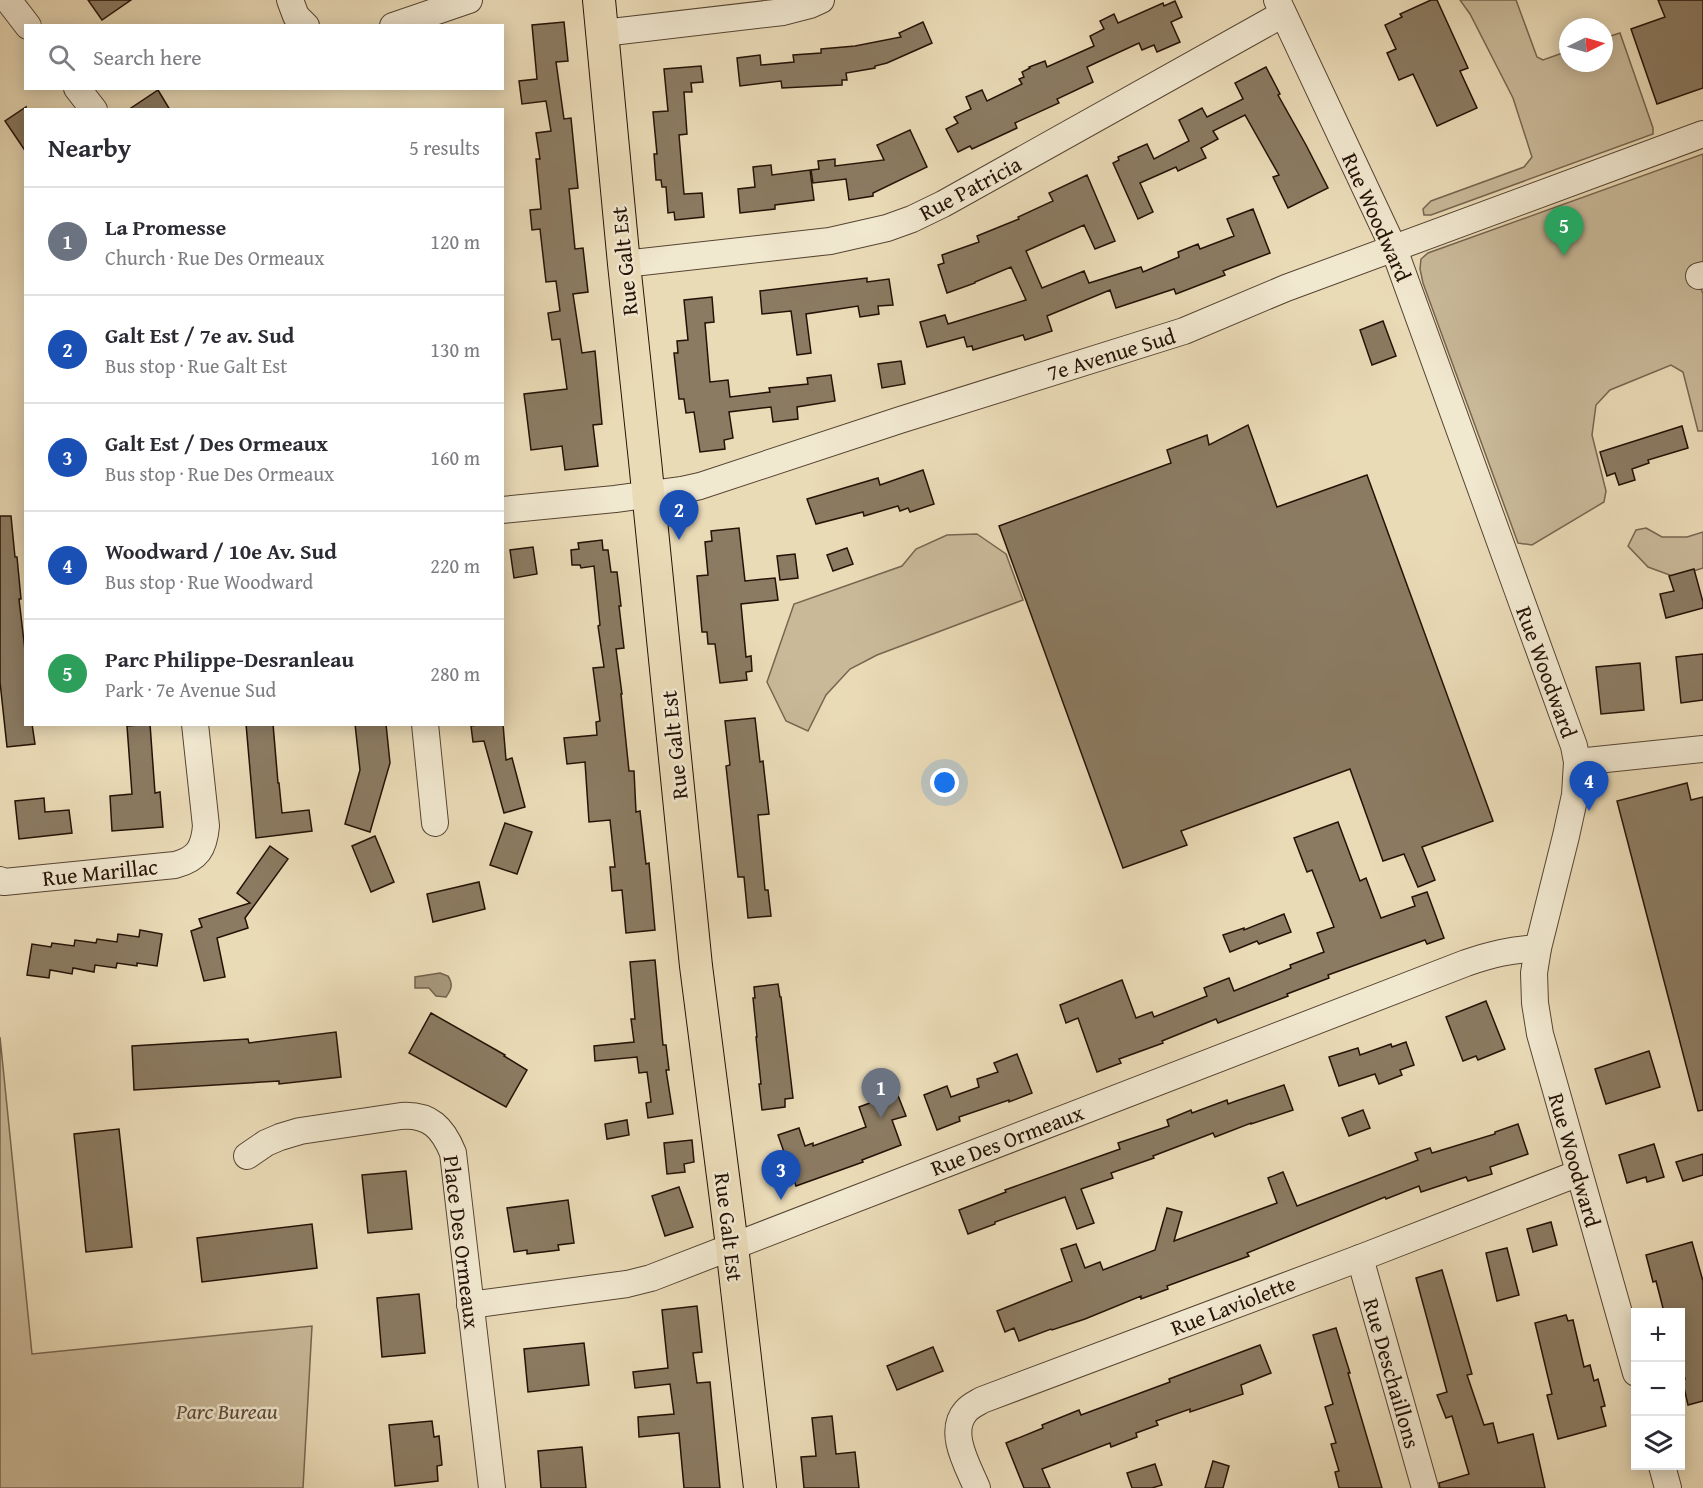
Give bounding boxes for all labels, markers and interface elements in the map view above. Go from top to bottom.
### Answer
north arrow [1559,18,1613,72]
search box [24,24,504,90]
icon: search [45,41,78,74]
text: Search here [93,41,202,73]
text: Nearby [48,128,131,167]
text: 5 results [409,133,480,162]
street label: Rue Patricia [913,147,1027,228]
street label: Rue Woodward [1334,147,1420,287]
street label: Rue Galt Est [602,205,646,317]
pin: 5 [1544,206,1584,256]
text: La Promesse [105,211,226,243]
text: 1 [62,227,73,256]
text: 120 m [430,227,480,256]
text: Church · Rue Des Ormeaux [105,243,324,272]
text: Galt Est / 7e av. Sud [105,319,294,351]
street label: 7e Avenue Sud [1043,319,1179,389]
text: 2 [62,335,73,364]
text: 130 m [430,335,480,364]
text: Bus stop · Rue Galt Est [105,351,287,380]
text: Galt Est / Des Ormeaux [105,427,328,459]
text: 3 [62,443,73,472]
text: 160 m [430,443,480,472]
text: Bus stop · Rue Des Ormeaux [105,459,334,488]
pin: 2 [660,490,698,540]
text: Woodward / 10e Av. Sud [105,535,337,567]
text: 4 [62,551,73,580]
text: 220 m [430,551,480,580]
text: Bus stop · Rue Woodward [105,567,313,596]
street label: Rue Woodward [1508,602,1586,743]
text: Parc Philippe-Desranleau [105,643,354,675]
text: 5 [62,659,73,688]
text: 280 m [430,659,480,688]
text: Park · 7e Avenue Sud [105,675,276,704]
street label: Rue Galt Est [652,689,696,801]
pin: 4 [1570,762,1608,811]
your location [930,768,959,797]
street label: Rue Marillac [41,850,160,894]
pin: 1 [862,1068,900,1118]
street label: Rue Woodward [1541,1089,1609,1231]
street label: Rue Des Ormeaux [926,1096,1089,1184]
pin: 3 [762,1150,800,1200]
street label: Place Des Ormeaux [435,1153,489,1331]
street label: Rue Galt Est [706,1171,752,1284]
street label: Rue Laviolette [1166,1267,1300,1343]
street label: Rue Deschaillons [1355,1294,1429,1452]
map controls [1631,1308,1685,1470]
button: + [1631,1308,1685,1362]
button: − [1631,1362,1685,1416]
park label: Parc Bureau [175,1395,278,1427]
button: layers [1631,1416,1685,1470]

